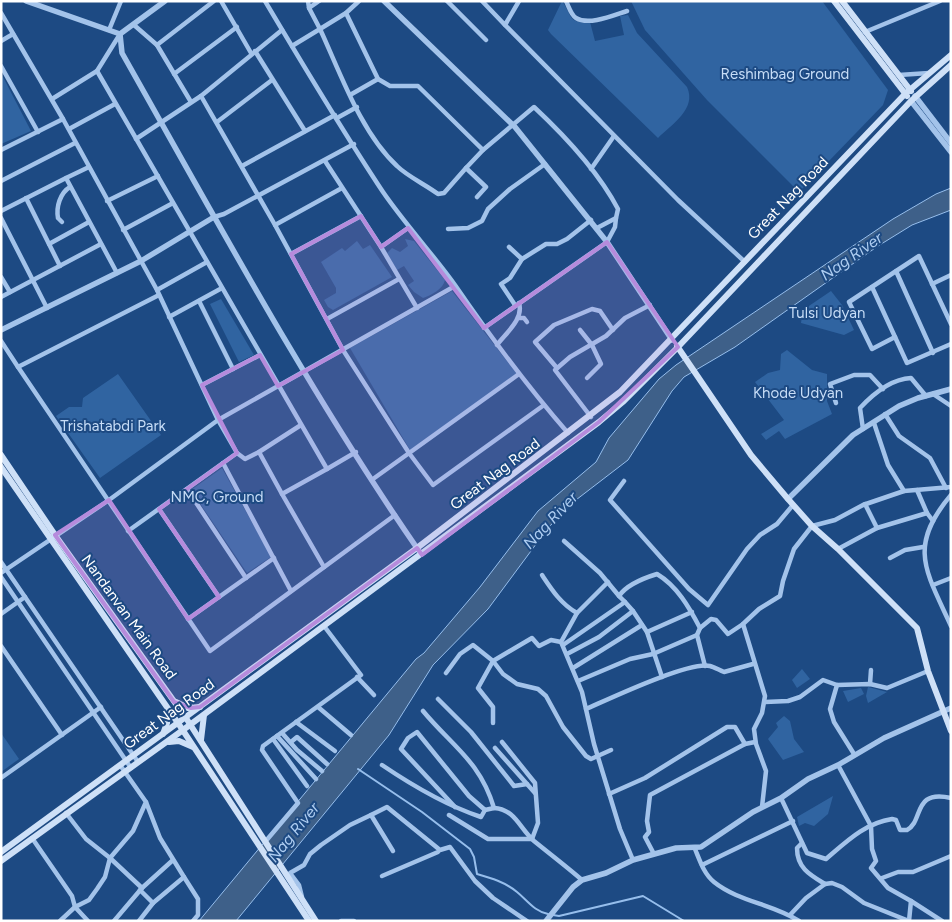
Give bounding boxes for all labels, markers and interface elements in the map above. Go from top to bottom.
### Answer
park label: Reshimbag Ground [721,65,849,83]
street label: Great Nag Road [744,153,832,243]
water label: Nag River [817,228,886,285]
park label: Tulsi Udyan [789,304,865,322]
park label: Khode Udyan [753,384,843,402]
park label: Trishatabdi Park [60,417,167,435]
street label: Great Nag Road [446,434,544,514]
water label: Nag River [519,487,582,553]
park label: NMC, Ground [171,488,263,506]
street label: Nandanvan Main Road [78,551,180,683]
street label: Great Nag Road [120,675,218,753]
water label: Nag River [264,798,324,866]

